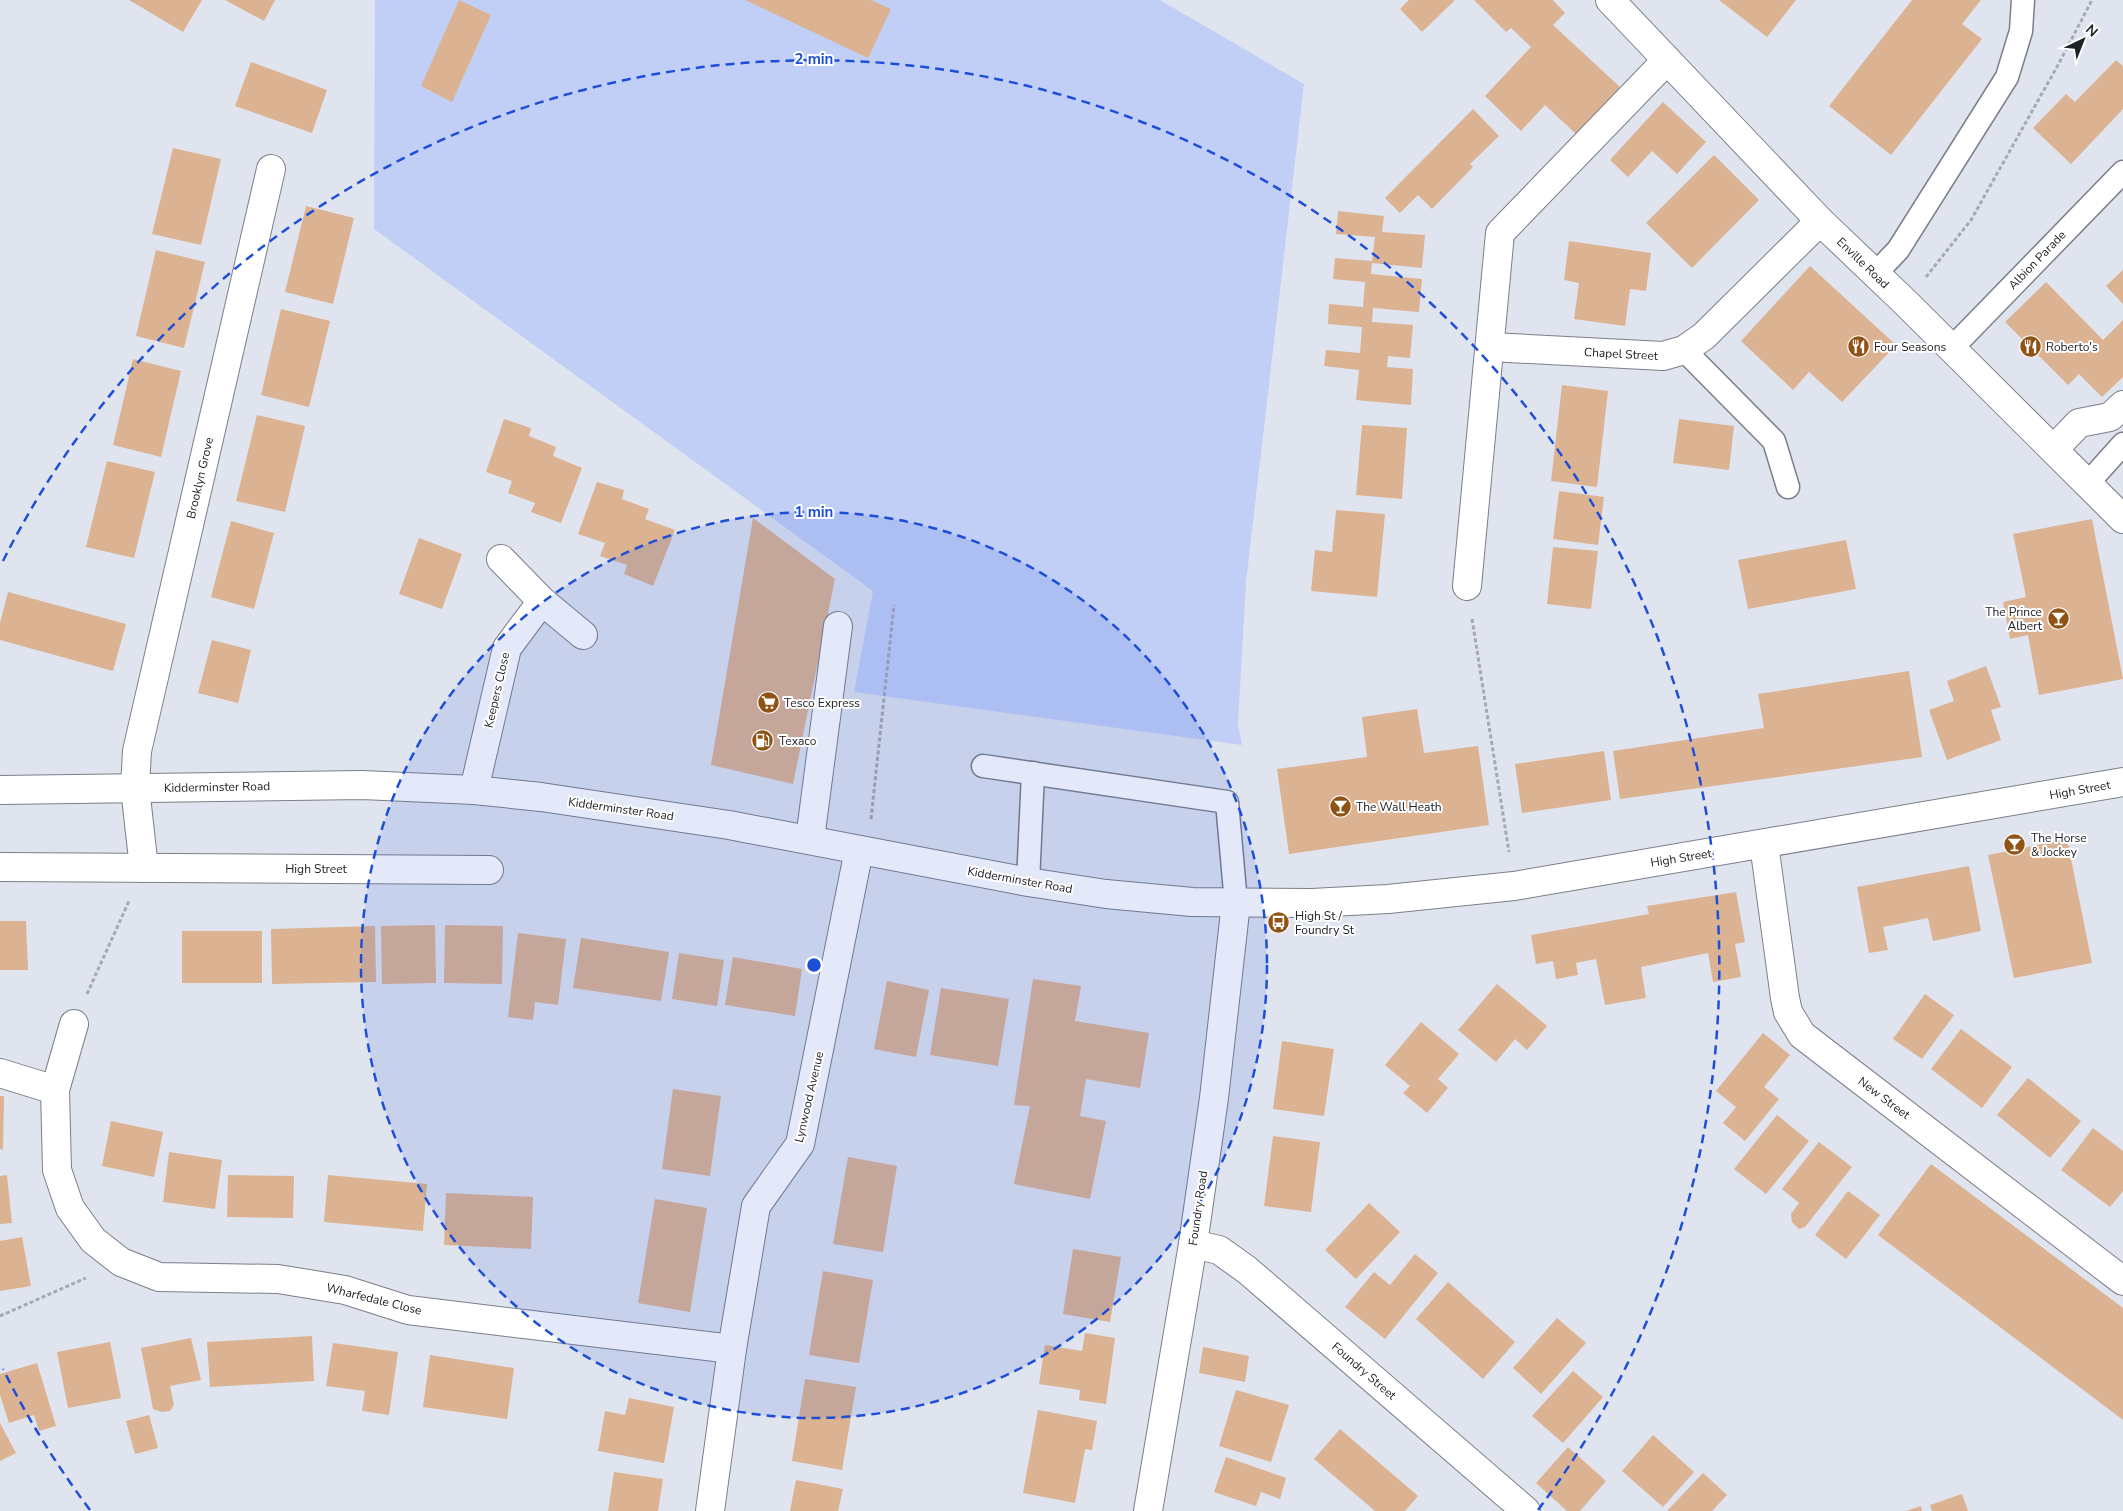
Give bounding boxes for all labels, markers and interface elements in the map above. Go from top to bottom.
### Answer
north arrow [2058,15,2108,65]
text: N [2081,20,2102,41]
text: 2 min [795,49,833,69]
street label: Albion Parade [2005,227,2069,293]
street label: Enville Road [1833,234,1893,292]
restaurant icon: Four Seasons [1846,335,1870,359]
restaurant icon: Roberto's [2018,335,2042,359]
place label: Four Seasons [1874,339,1947,355]
place label: Roberto's [2046,339,2098,355]
street label: Chapel Street [1584,344,1659,364]
street label: Brooklyn Grove [183,436,217,520]
text: 1 min [795,502,833,522]
place label: The Prince Albert [1985,604,2043,634]
bar icon: The Prince Albert [2046,607,2070,631]
street label: Keepers Close [481,651,513,729]
supermarket icon: Tesco Express [756,691,780,715]
place label: Tesco Express [784,695,860,711]
fuel station icon: Texaco [751,729,775,753]
place label: Texaco [779,733,817,749]
street label: High Street [2048,777,2113,803]
street label: Kidderminster Road [164,778,270,796]
street label: Kidderminster Road [567,794,675,824]
bar icon: The Wall Heath [1328,795,1352,819]
place label: The Wall Heath [1356,799,1441,815]
place label: The Horse & Jockey [2031,830,2087,860]
bar icon: The Horse & Jockey [2003,833,2027,857]
street label: High Street [1649,845,1713,871]
street label: High Street [285,861,348,877]
street label: Kidderminster Road [966,863,1074,897]
place label: High St / Foundry St [1295,908,1355,938]
bus stop icon: High St / Foundry St [1267,911,1291,935]
centre of rings [805,956,823,974]
street label: Lynwood Avenue [791,1050,827,1144]
street label: New Street [1855,1073,1914,1123]
street label: Foundry Road [1185,1170,1211,1246]
street label: Wharfedale Close [325,1279,423,1319]
street label: Foundry Street [1328,1339,1400,1404]

